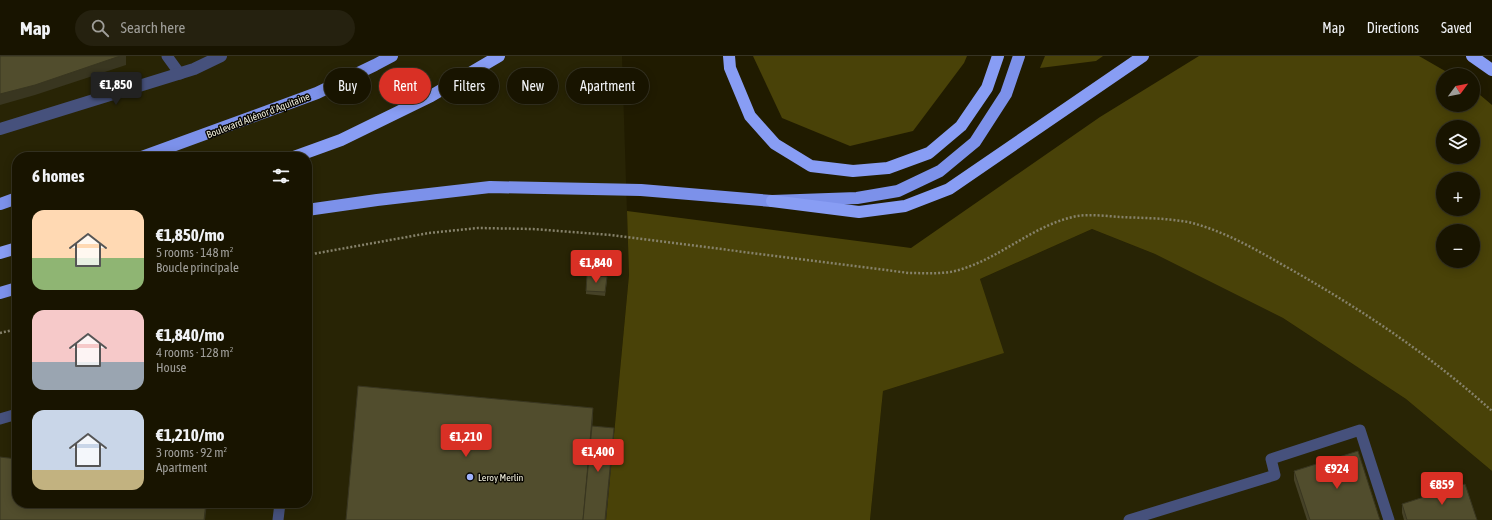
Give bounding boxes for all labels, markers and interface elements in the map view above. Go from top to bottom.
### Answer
search box [75,10,355,46]
text: Map [20,17,51,39]
icon: search [89,17,111,39]
text: Search here [121,19,185,36]
text: Map [1322,20,1345,36]
text: Directions [1367,20,1419,36]
text: Saved [1441,20,1472,36]
chip: Buy [324,68,371,104]
chip: Rent [379,68,431,104]
chip: Filters [439,68,499,104]
chip: New [507,68,558,104]
chip: Apartment [566,68,649,104]
north arrow [1436,68,1480,112]
map controls [1436,68,1480,268]
pin: €1,850 [83,72,149,106]
text: €1,850 [100,77,132,92]
street label: Boulevard Aliénor d'Aquitaine [205,91,312,140]
button: layers [1436,120,1480,164]
icon: filters [270,165,292,187]
text: 6 homes [32,166,85,186]
button: + [1436,172,1480,216]
button: − [1436,224,1480,268]
text: €1,850/mo [156,225,225,245]
icon: home [64,226,112,274]
text: 5 rooms · 148 m² [156,245,233,260]
pin: €1,840 [563,250,629,284]
text: €1,840 [580,255,612,270]
text: Boucle principale [156,260,239,275]
text: €1,840/mo [156,325,225,345]
icon: home [64,326,112,374]
text: 4 rooms · 128 m² [156,345,233,360]
text: House [156,360,186,375]
pin: €1,210 [433,424,499,458]
text: €1,210/mo [156,425,225,445]
icon: home [64,426,112,474]
text: €1,210 [450,429,482,444]
pin: €1,400 [565,439,631,473]
text: €1,400 [582,444,614,459]
text: 3 rooms · 92 m² [156,445,227,460]
pin: €924 [1313,456,1361,490]
text: Apartment [156,460,207,475]
text: €924 [1325,461,1349,476]
marker: Leroy Merlin [465,472,475,482]
place label: Leroy Merlin [478,472,524,483]
pin: €859 [1418,472,1466,506]
text: €859 [1430,477,1454,492]

